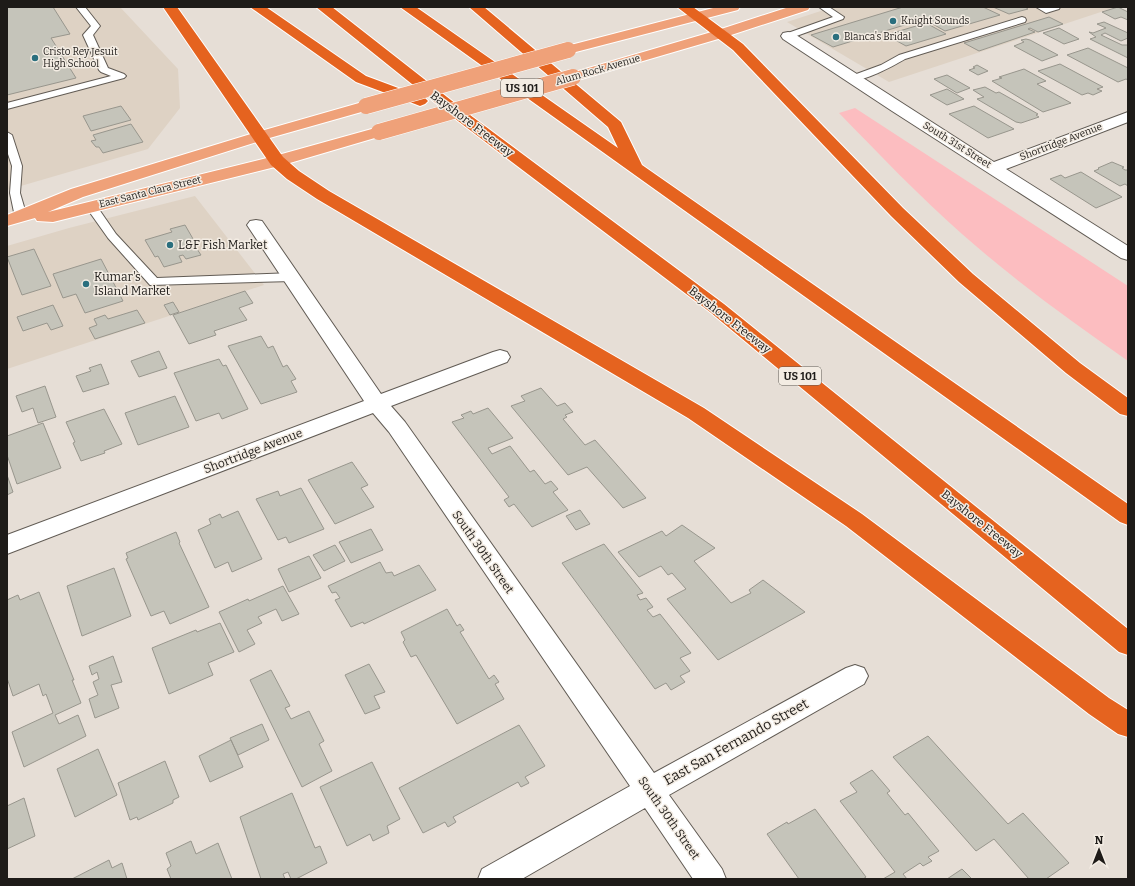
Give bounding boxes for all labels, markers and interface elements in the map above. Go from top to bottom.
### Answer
place label: Knight Sounds [901,15,970,27]
marker: Knight Sounds [888,16,898,26]
place label: Blanca's Bridal [844,31,911,43]
marker: Blanca's Bridal [831,32,841,42]
place label: Cristo Rey Jesuit High School [43,46,118,70]
street label: Alum Rock Avenue [554,52,642,88]
marker: Cristo Rey Jesuit High School [30,53,40,63]
road number: US 101 [501,79,543,97]
street label: Bayshore Freeway [428,88,517,160]
street label: South 31st Street [921,119,994,171]
street label: Shortridge Avenue [1018,121,1104,163]
street label: East Santa Clara Street [98,173,203,210]
place label: L&F Fish Market [178,238,268,252]
marker: L&F Fish Market [165,240,175,250]
place label: Kumar's Island Market [94,270,171,298]
marker: Kumar's Island Market [81,279,91,289]
street label: Bayshore Freeway [686,284,774,357]
road number: US 101 [779,367,821,385]
street label: Shortridge Avenue [202,426,304,476]
street label: Bayshore Freeway [939,487,1026,561]
street label: South 30th Street [449,508,517,597]
street label: East San Fernando Street [661,695,811,789]
street label: South 30th Street [635,774,703,863]
north arrow [1079,830,1119,870]
text: N [1095,834,1104,847]

